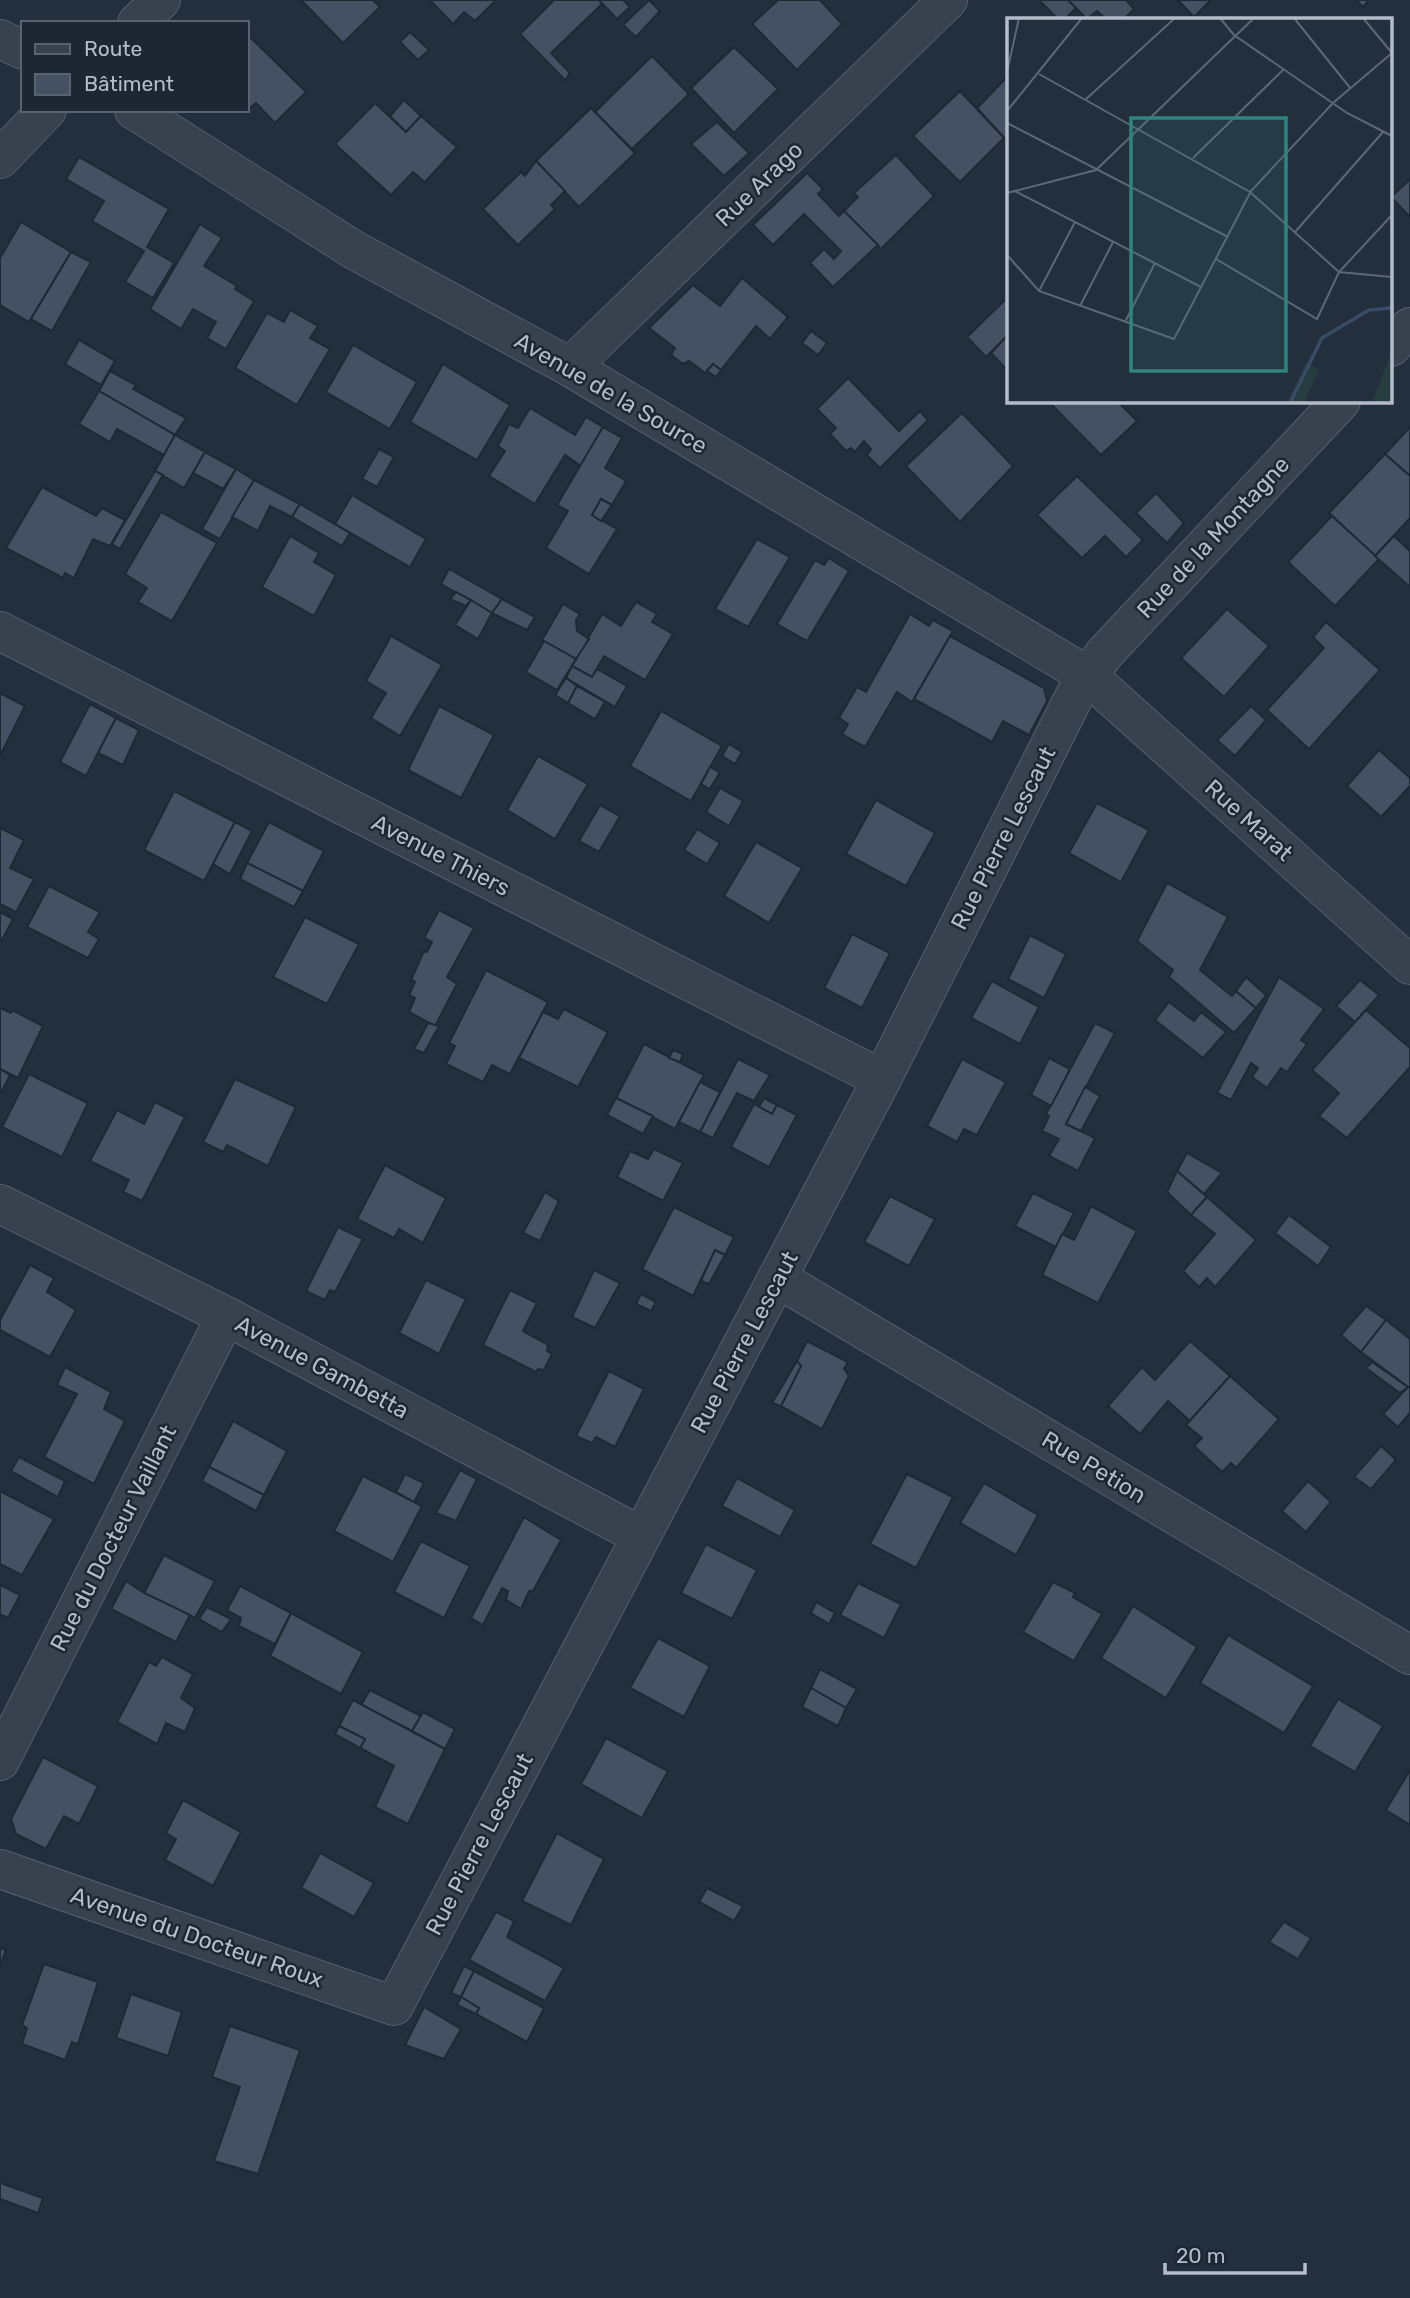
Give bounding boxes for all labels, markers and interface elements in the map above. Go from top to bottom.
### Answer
inset map [1007,18,1392,402]
legend [21,21,248,112]
text: Route [84,36,142,61]
text: Bâtiment [84,71,174,96]
street label: Rue Arago [710,136,808,232]
street label: Avenue de la Source [510,326,712,460]
street label: Rue de la Montagne [1131,450,1295,624]
street label: Rue Pierre Lescaut [945,742,1061,934]
street label: Rue Marat [1199,773,1299,867]
street label: Avenue Thiers [367,808,515,902]
street label: Rue Pierre Lescaut [684,1246,804,1438]
street label: Avenue Gambetta [231,1310,413,1424]
street label: Rue du Docteur Vaillant [44,1420,182,1656]
street label: Rue Petion [1037,1425,1151,1509]
street label: Rue Pierre Lescaut [419,1748,539,1940]
street label: Avenue du Docteur Roux [67,1881,327,1993]
scale bar [1165,2232,1305,2276]
text: 20 m [1176,2243,1225,2268]

